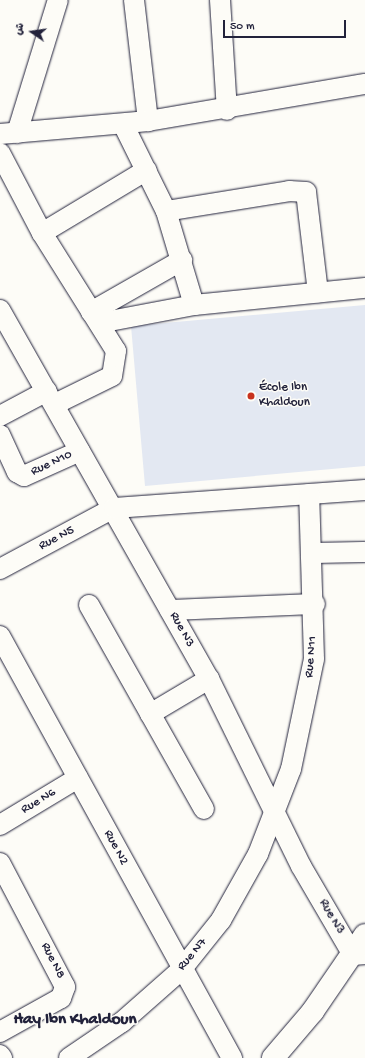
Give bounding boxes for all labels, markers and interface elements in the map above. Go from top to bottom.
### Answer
north arrow [12,12,52,52]
scale bar [225,12,348,38]
text: 50 m [230,20,255,34]
text: ش [13,22,28,37]
place label: École Ibn Khaldoun [259,381,310,412]
marker: École Ibn Khaldoun [246,391,256,401]
street label: Rue N10 [29,448,75,480]
street label: Rue N5 [37,523,77,555]
street label: Rue N3 [165,610,197,650]
street label: Rue N11 [302,636,322,678]
street label: Rue N6 [19,786,59,818]
street label: Rue N2 [99,828,131,868]
street label: Rue N3 [315,897,347,937]
street label: Rue N7 [175,935,211,975]
street label: Rue N8 [36,940,68,982]
district label: Hay Ibn Khaldoun [13,1011,137,1031]

